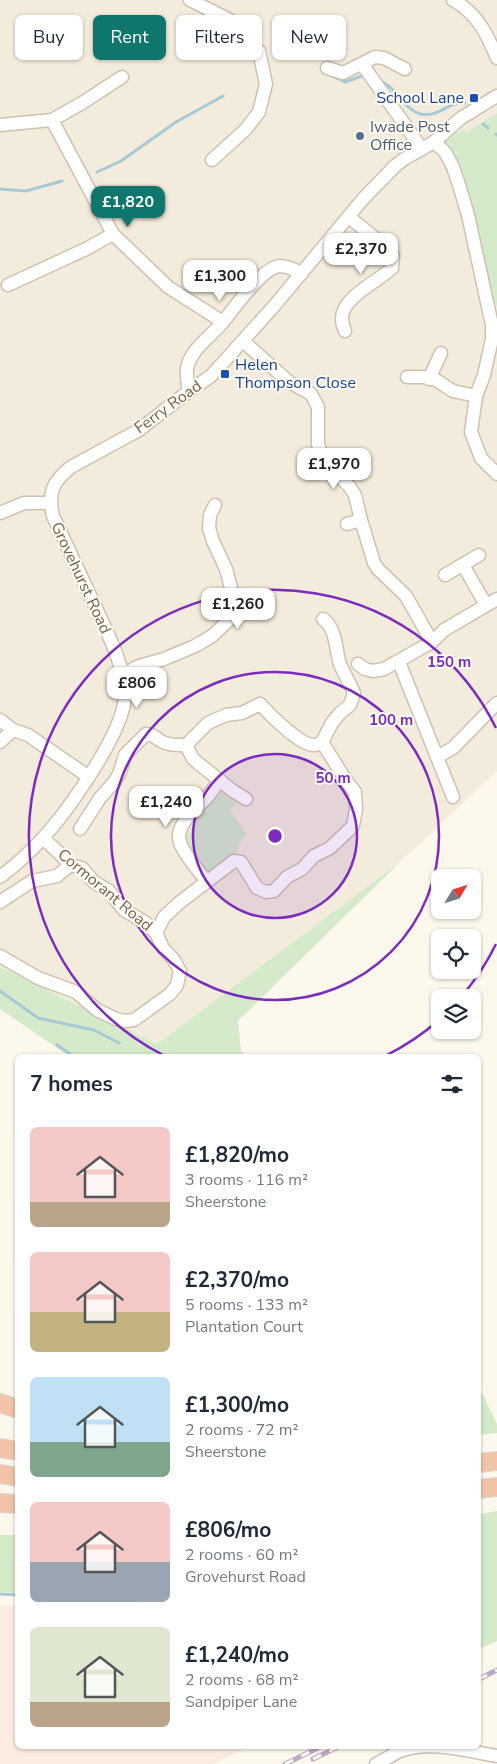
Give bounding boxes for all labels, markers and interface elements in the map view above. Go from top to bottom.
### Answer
chip: Buy [15,15,83,60]
chip: Rent [93,15,166,60]
chip: Filters [176,15,262,60]
chip: New [272,15,346,60]
place label: School Lane [376,87,464,109]
marker: School Lane [468,92,480,104]
place label: Iwade Post Office [370,116,450,156]
marker: Iwade Post Office [354,130,366,142]
pin: £1,820 [87,186,169,228]
text: £1,820 [102,191,154,213]
pin: £2,370 [320,232,402,275]
text: £2,370 [335,238,387,260]
pin: £1,300 [179,260,261,302]
text: £1,300 [194,265,246,287]
place label: Helen Thompson Close [235,354,356,394]
marker: Helen Thompson Close [219,368,231,380]
street label: Ferry Road [130,375,206,439]
pin: £1,970 [293,448,375,490]
text: £1,970 [308,453,360,475]
street label: Grovehurst Road [45,519,117,637]
pin: £1,260 [197,588,279,630]
text: £1,260 [212,593,264,615]
text: 150 m [427,652,471,672]
pin: £806 [107,666,167,709]
text: £806 [118,672,156,694]
text: 100 m [369,710,413,730]
text: 50 m [315,768,351,788]
pin: £1,240 [125,786,207,828]
text: £1,240 [140,791,192,813]
centre of rings [266,827,284,845]
street label: Cormorant Road [53,844,157,936]
north arrow [431,869,481,919]
map controls [431,869,481,1039]
button: locate [431,929,481,979]
button: layers [431,989,481,1039]
text: 7 homes [30,1070,113,1098]
icon: filters [438,1070,466,1098]
text: £1,820/mo [185,1141,289,1169]
icon: home [70,1147,130,1207]
text: 3 rooms · 116 m² [185,1169,308,1191]
text: Sheerstone [185,1191,266,1213]
text: £2,370/mo [185,1266,289,1294]
icon: home [70,1272,130,1332]
text: 5 rooms · 133 m² [185,1294,308,1316]
text: Plantation Court [185,1316,303,1338]
text: £1,300/mo [185,1391,289,1419]
icon: home [70,1397,130,1457]
text: 2 rooms · 72 m² [185,1419,298,1441]
text: Sheerstone [185,1441,266,1463]
text: £806/mo [185,1516,271,1544]
icon: home [70,1522,130,1582]
text: 2 rooms · 60 m² [185,1544,298,1566]
text: Grovehurst Road [185,1566,306,1588]
text: £1,240/mo [185,1641,289,1669]
icon: home [70,1647,130,1707]
text: 2 rooms · 68 m² [185,1669,298,1691]
text: Sandpiper Lane [185,1691,297,1713]

